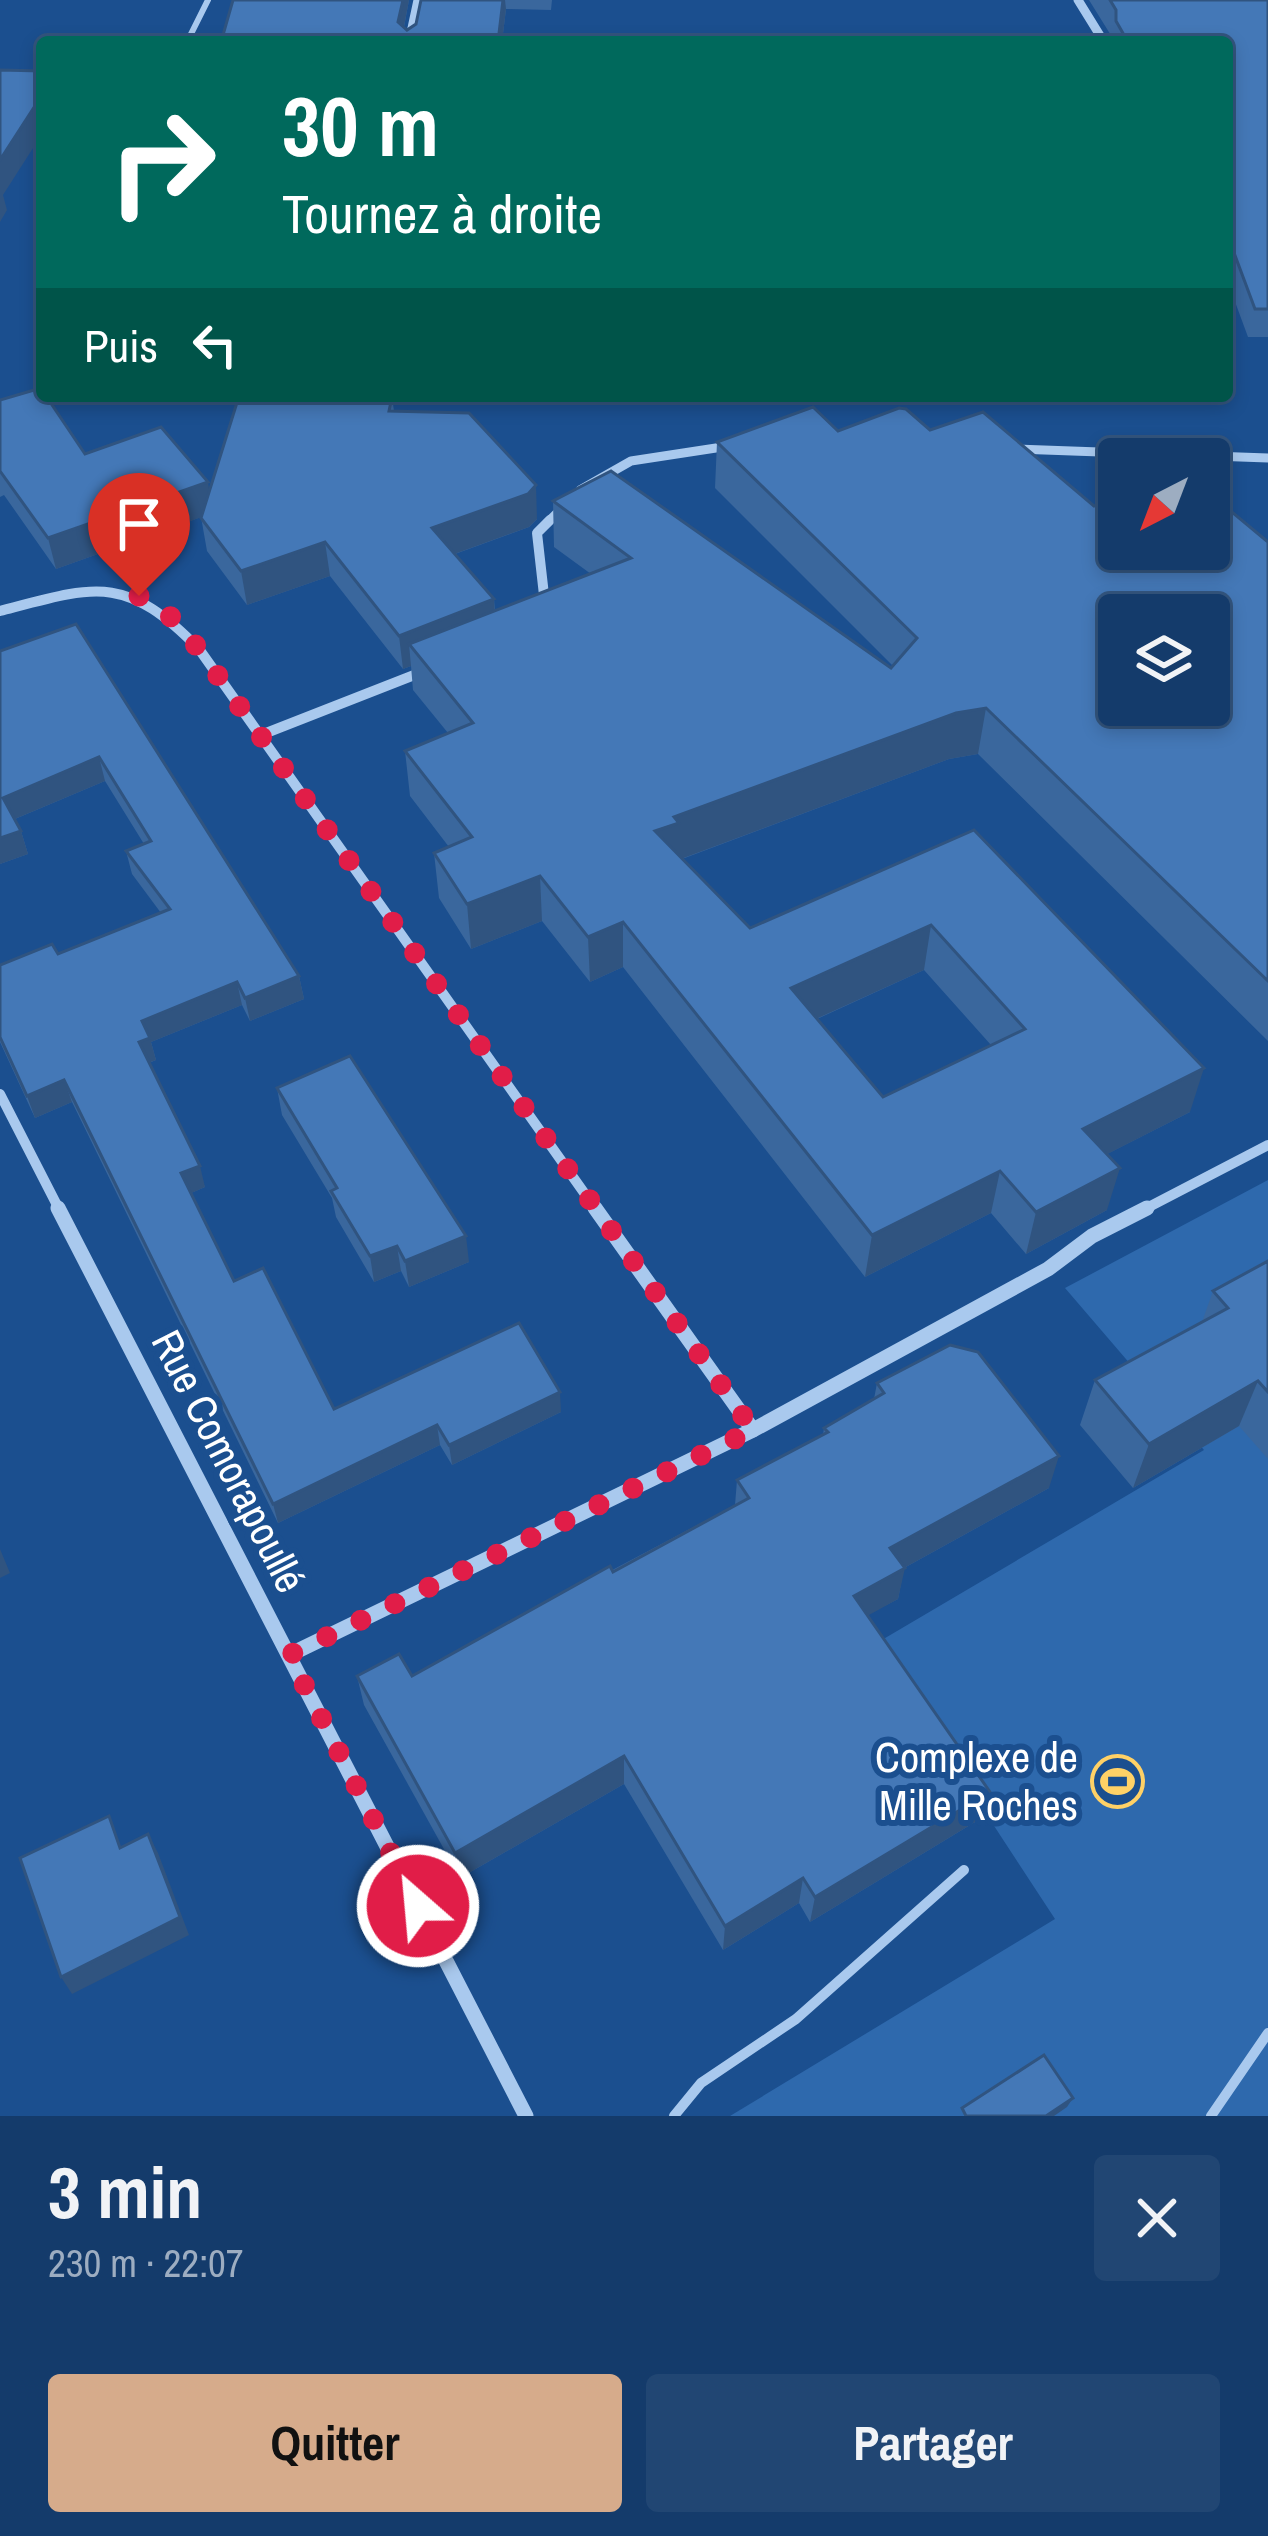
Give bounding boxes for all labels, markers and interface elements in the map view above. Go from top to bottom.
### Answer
text: 30 m [282,69,439,182]
icon: right [84,84,240,240]
text: Tournez à droite [282,177,602,250]
icon: left [182,312,248,378]
text: Puis [84,315,158,376]
north arrow [1098,438,1230,570]
map controls [1098,438,1230,726]
pin [88,473,190,596]
icon: arrive [106,491,172,557]
button: layers [1098,594,1230,726]
street label: Rue Comorapoullé [139,1320,319,1602]
place label: Complexe de Mille Roches [875,1729,1078,1833]
sports icon: Complexe de Mille Roches [1089,1753,1145,1809]
position arrow [355,1843,481,1969]
text: 3 min [48,2143,202,2240]
button: close [1094,2155,1220,2281]
text: 230 m · 22:07 [48,2237,244,2289]
button: Quitter [48,2374,622,2512]
button: Partager [646,2374,1220,2512]

